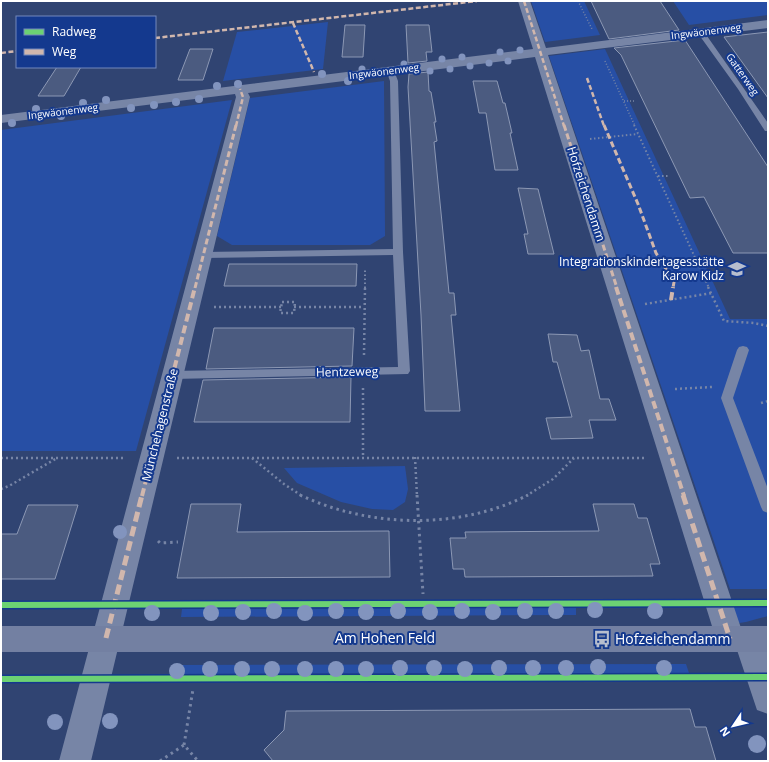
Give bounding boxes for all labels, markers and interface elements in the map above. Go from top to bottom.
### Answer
legend [16,16,156,68]
street label: Ingwäonenweg [670,20,742,42]
text: Radweg [52,23,96,40]
text: Weg [52,43,77,60]
street label: Gatterweg [723,50,763,98]
street label: Ingwäonenweg [348,60,420,82]
street label: Ingwäonenweg [27,100,99,122]
street label: Hofzeichendamm [563,144,610,244]
place label: Integrationskindertagesstätte Karow Kidz [559,253,724,284]
school or university icon: Integrationskindertagesstätte Karow Kidz [727,259,747,279]
street label: Hentzeweg [316,362,379,381]
street label: Münchehagenstraße [137,366,182,483]
street label: Am Hohen Feld [335,628,435,647]
bus stop icon: Hofzeichendamm [592,629,612,649]
place label: Hofzeichendamm [615,629,730,648]
north arrow [713,706,753,746]
text: N [716,724,733,740]

